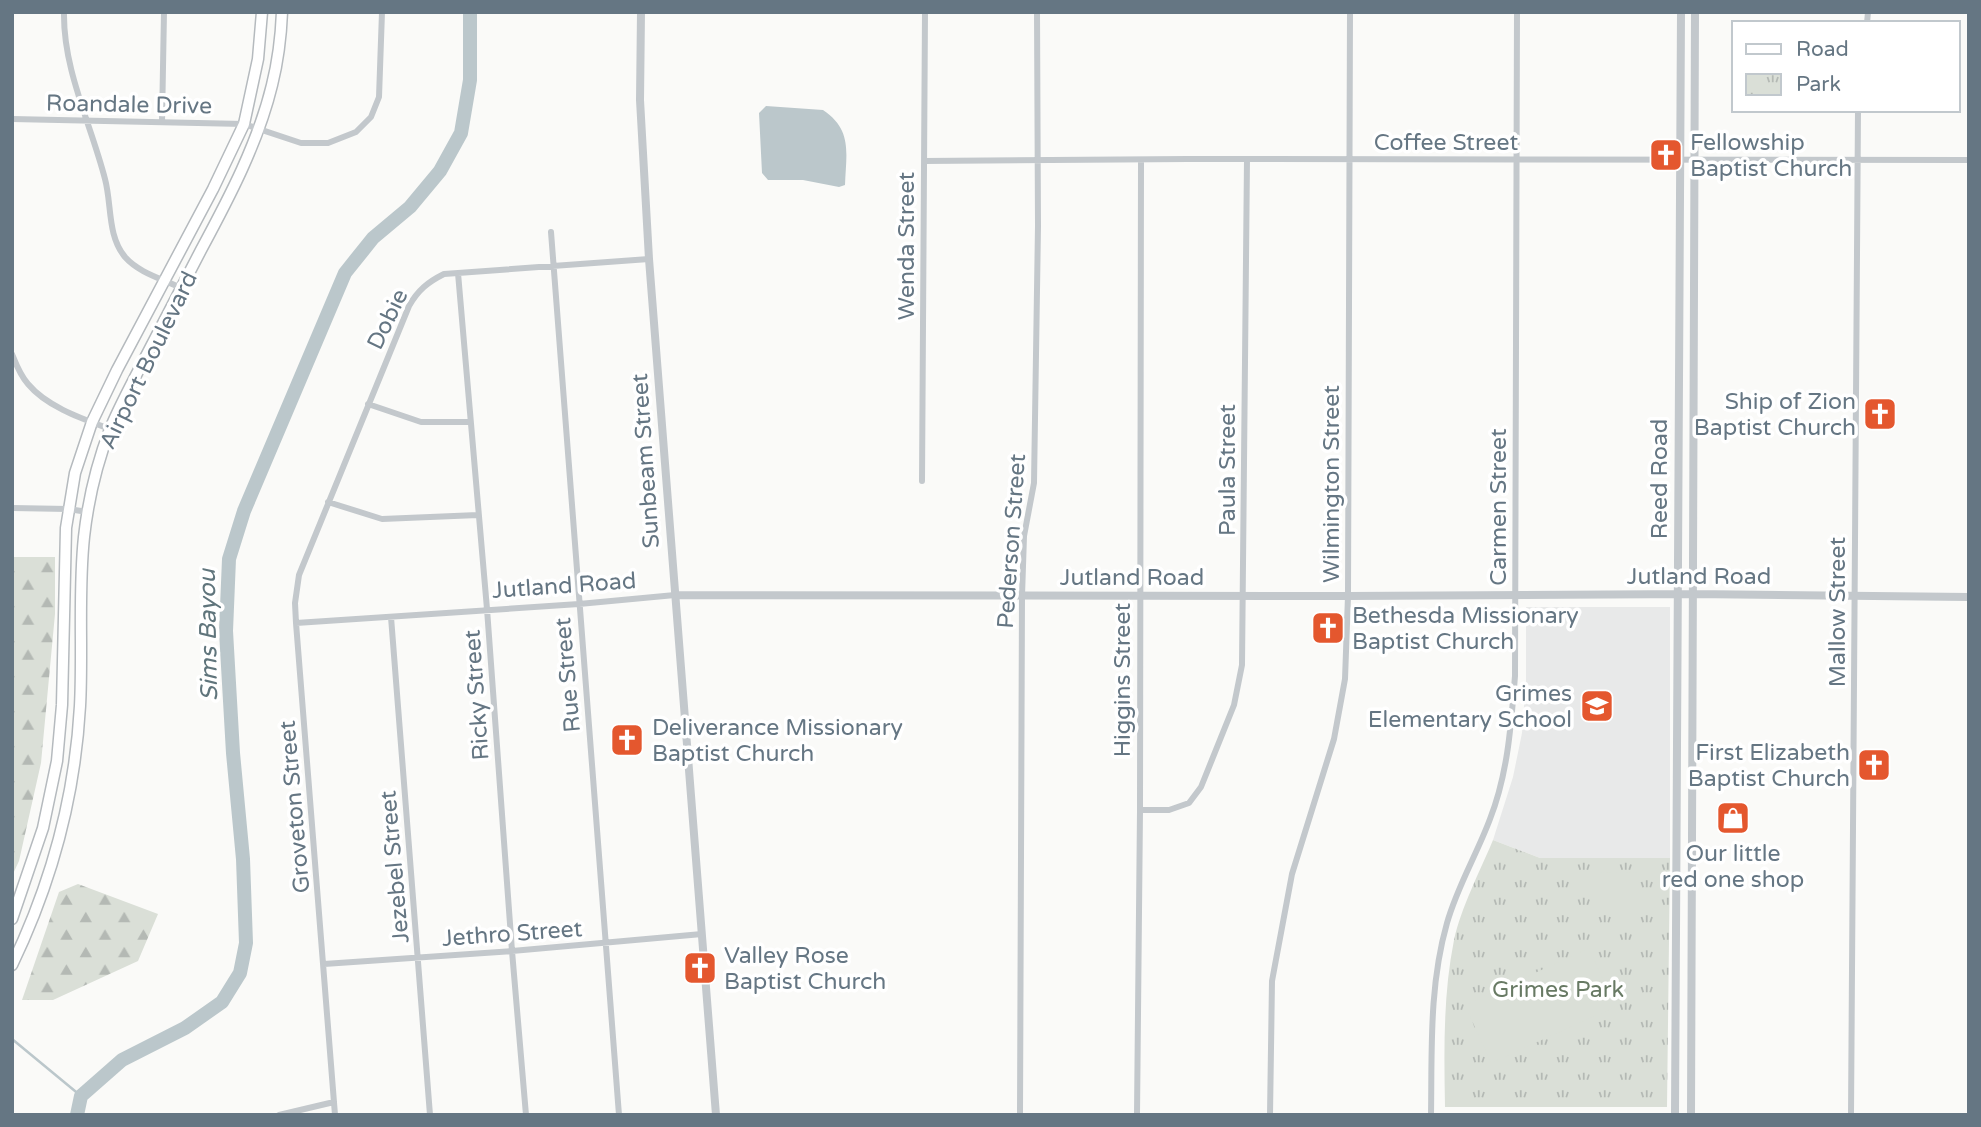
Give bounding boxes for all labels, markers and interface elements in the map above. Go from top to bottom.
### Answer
legend [1732,21,1960,112]
text: Road [1796,37,1849,62]
text: Park [1796,72,1841,97]
street label: Roandale Drive [46,90,212,120]
street label: Coffee Street [1374,129,1518,157]
place label: Fellowship Baptist Church [1690,129,1852,183]
church icon: Fellowship Baptist Church [1647,136,1685,174]
street label: Wenda Street [893,172,921,320]
street label: Airport Boulevard [94,267,204,454]
street label: Dobie [361,285,415,354]
street label: Sunbeam Street [626,372,666,549]
street label: Wilmington Street [1318,385,1346,583]
place label: Ship of Zion Baptist Church [1694,388,1856,442]
church icon: Ship of Zion Baptist Church [1861,395,1899,433]
street label: Paula Street [1214,404,1242,536]
street label: Reed Road [1646,419,1674,539]
street label: Carmen Street [1485,428,1513,586]
street label: Pederson Street [992,452,1032,629]
street label: Mallow Street [1824,537,1852,687]
street label: Jutland Road [1627,563,1771,591]
street label: Jutland Road [1060,564,1204,592]
water label: Sims Bayou [193,567,224,701]
street label: Jutland Road [491,567,637,605]
place label: Bethesda Missionary Baptist Church [1352,602,1579,656]
street label: Higgins Street [1109,603,1137,757]
church icon: Bethesda Missionary Baptist Church [1309,609,1347,647]
street label: Rue Street [549,616,587,733]
street label: Ricky Street [458,628,496,761]
place label: Grimes Elementary School [1368,680,1572,734]
school or university icon: Grimes Elementary School [1578,687,1616,725]
place label: Deliverance Missionary Baptist Church [652,714,903,768]
street label: Groveton Street [273,719,316,894]
church icon: Deliverance Missionary Baptist Church [608,721,646,759]
place label: First Elizabeth Baptist Church [1688,739,1850,793]
church icon: First Elizabeth Baptist Church [1855,746,1893,784]
street label: Jezebel Street [374,789,416,944]
shop icon: Our little red one shop [1714,799,1752,837]
place label: Our little red one shop [1662,840,1804,894]
street label: Jethro Street [441,915,583,953]
place label: Valley Rose Baptist Church [724,942,886,996]
church icon: Valley Rose Baptist Church [681,949,719,987]
park label: Grimes Park [1492,976,1624,1004]

